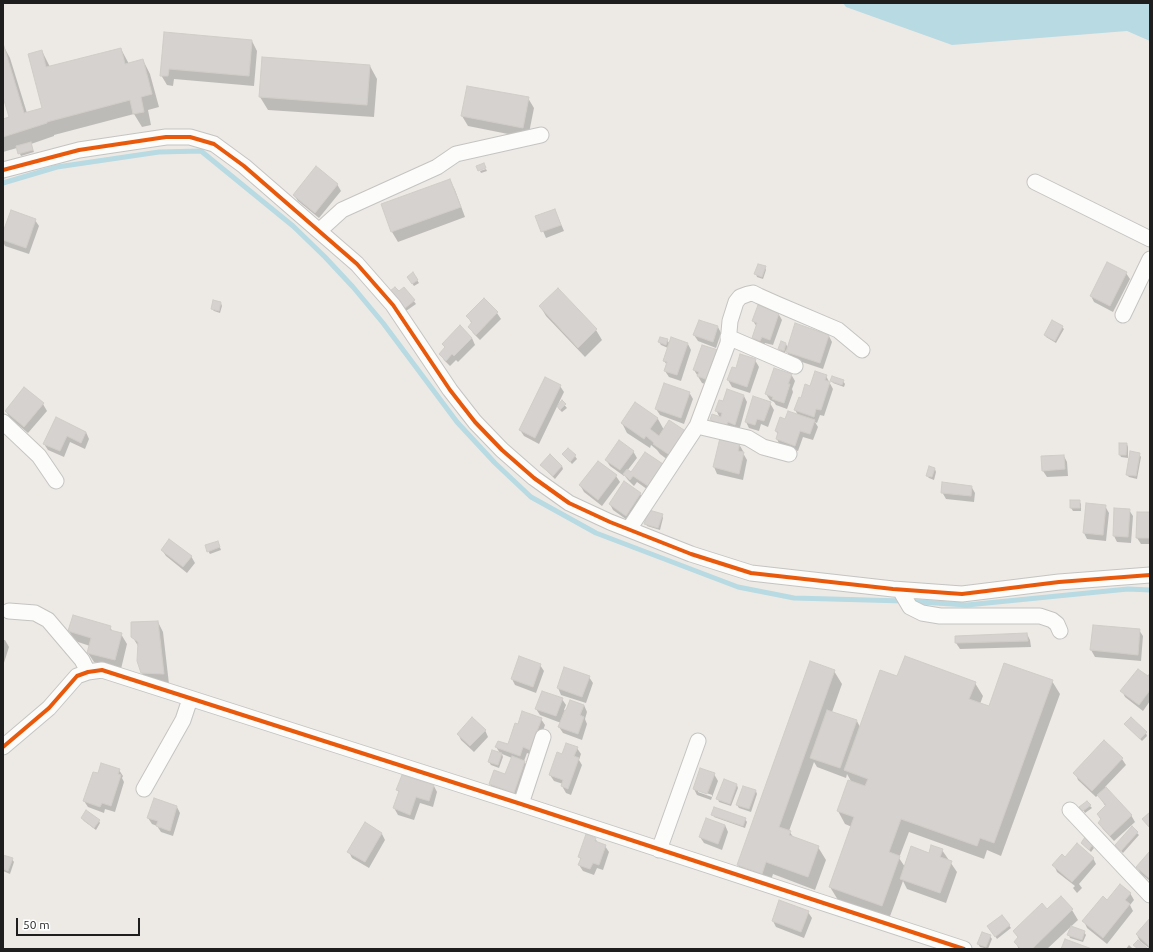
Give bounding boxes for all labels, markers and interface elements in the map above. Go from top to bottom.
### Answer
scale bar [18,910,142,936]
text: 50 m [23,918,50,931]

